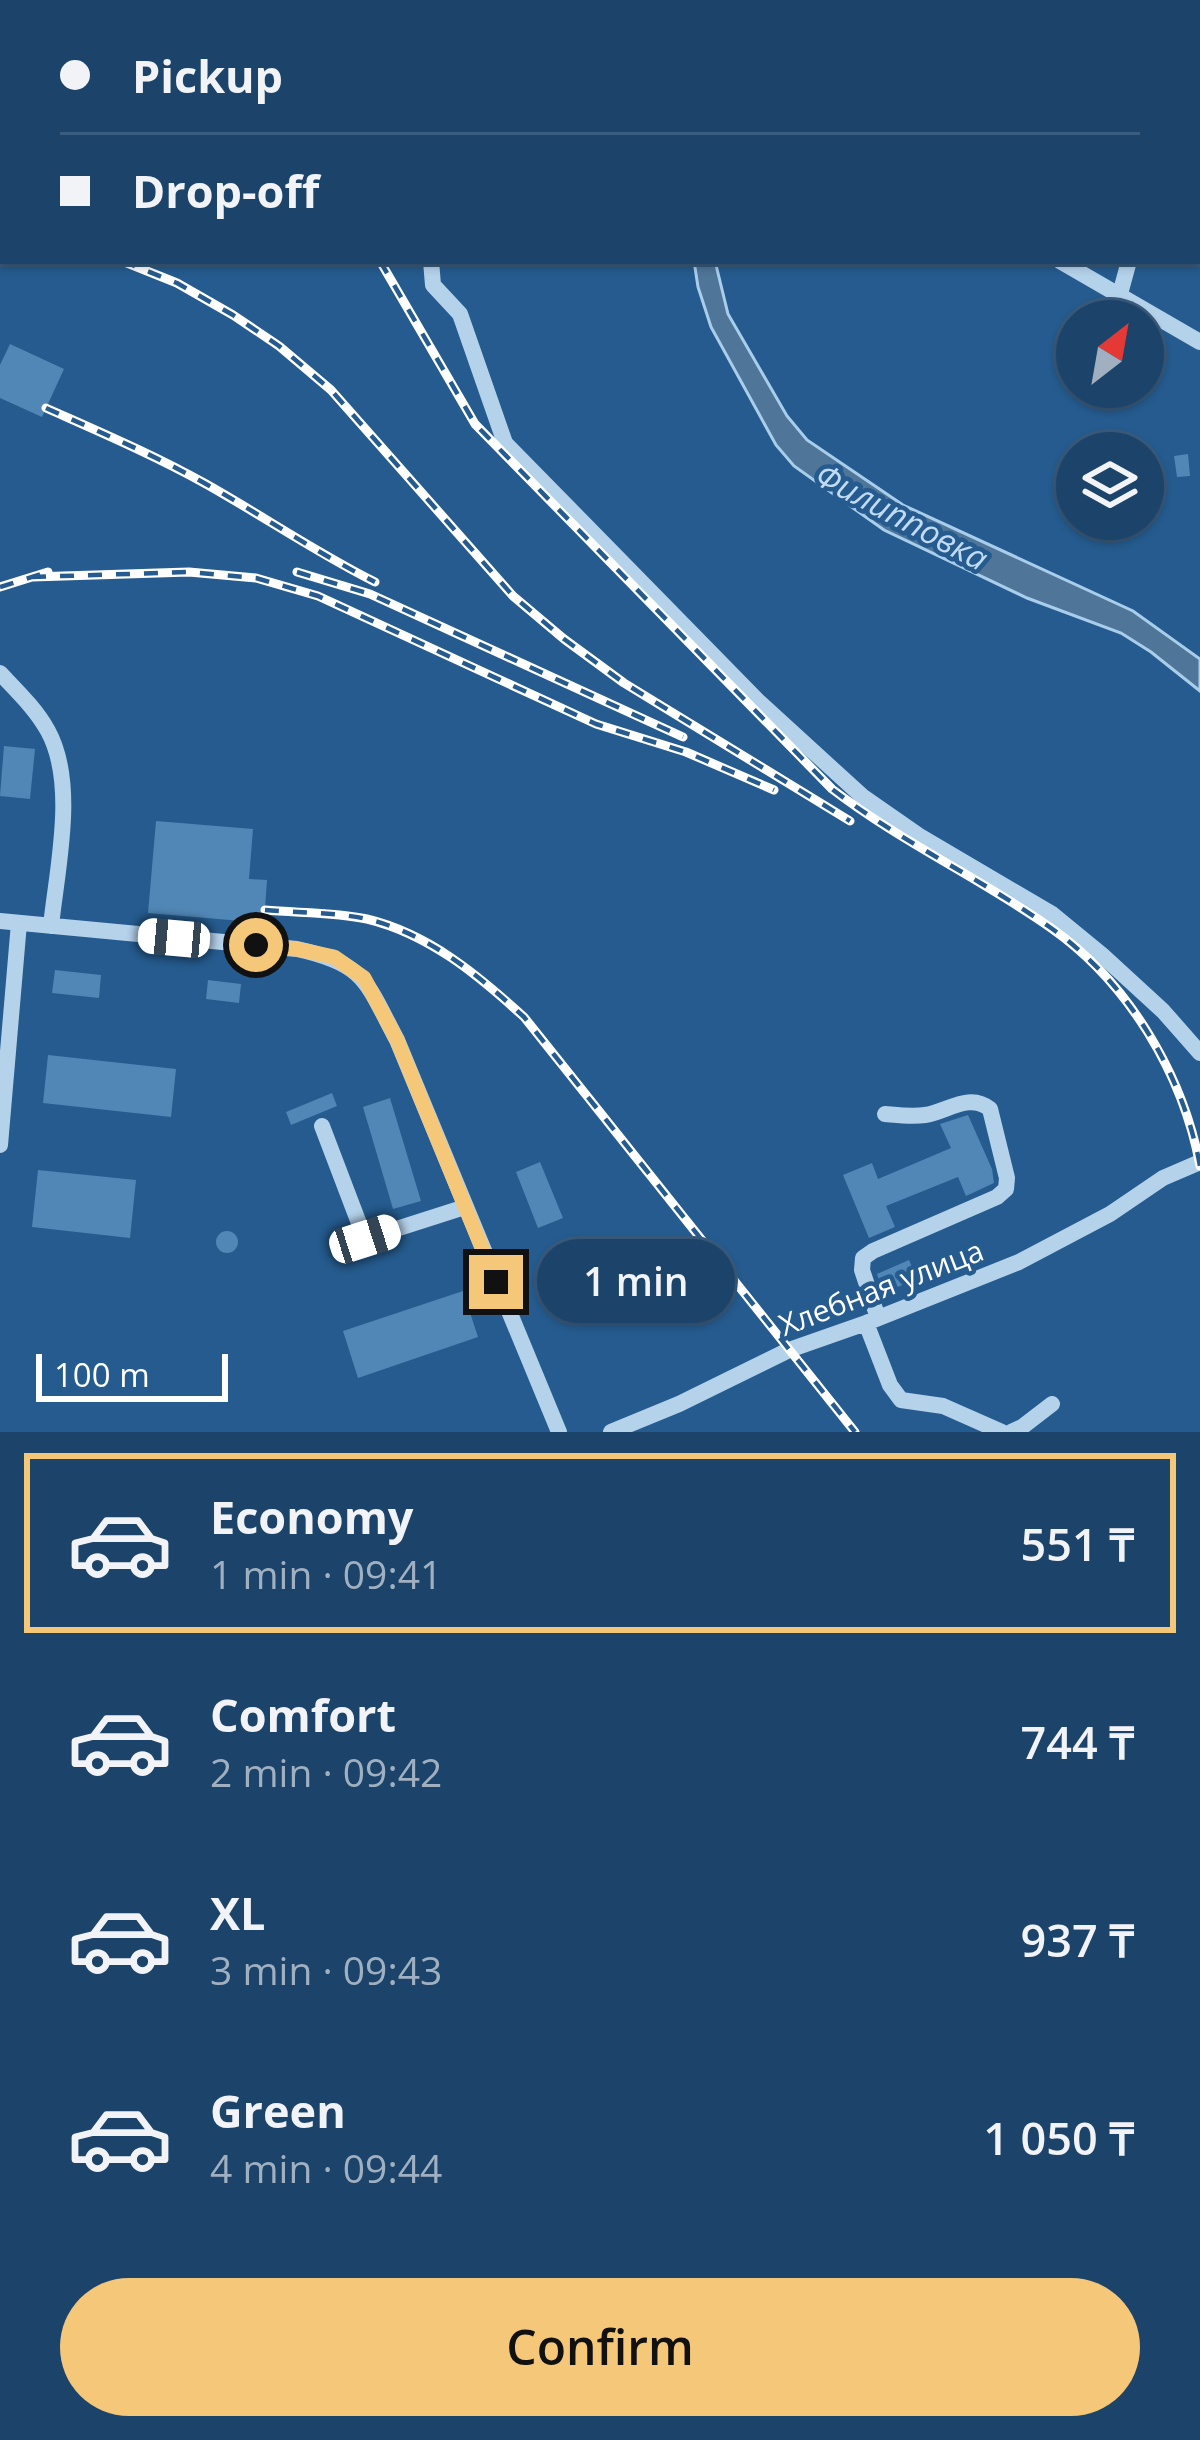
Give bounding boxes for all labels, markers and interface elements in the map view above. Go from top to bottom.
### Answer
text: Pickup [132,45,283,106]
text: Drop-off [132,160,319,221]
north arrow [1056,300,1164,408]
map controls [1056,300,1164,540]
button: layers [1056,432,1164,540]
water label: Филипповка [808,452,996,580]
car [137,917,211,959]
route start [229,918,283,972]
car [325,1211,405,1267]
street label: Хлебная улица [773,1229,989,1345]
callout: 1 min [538,1240,736,1324]
text: 1 min [583,1254,689,1307]
route end [469,1255,523,1309]
scale bar [36,1348,228,1401]
text: 100 m [54,1352,150,1397]
text: Economy [210,1486,413,1547]
icon: car [66,1489,174,1597]
text: 551 ₸ [1021,1513,1134,1574]
text: 1 min · 09:41 [210,1547,442,1600]
text: Comfort [210,1684,396,1745]
icon: car [66,1687,174,1795]
text: 744 ₸ [1021,1711,1134,1772]
text: 2 min · 09:42 [210,1745,442,1798]
text: XL [210,1882,265,1943]
icon: car [66,1885,174,1993]
text: 937 ₸ [1021,1909,1134,1970]
text: 3 min · 09:43 [210,1943,442,1996]
text: Green [210,2080,346,2141]
icon: car [66,2083,174,2191]
text: 1 050 ₸ [983,2107,1134,2168]
text: 4 min · 09:44 [210,2141,442,2194]
button: Confirm [60,2278,1140,2416]

